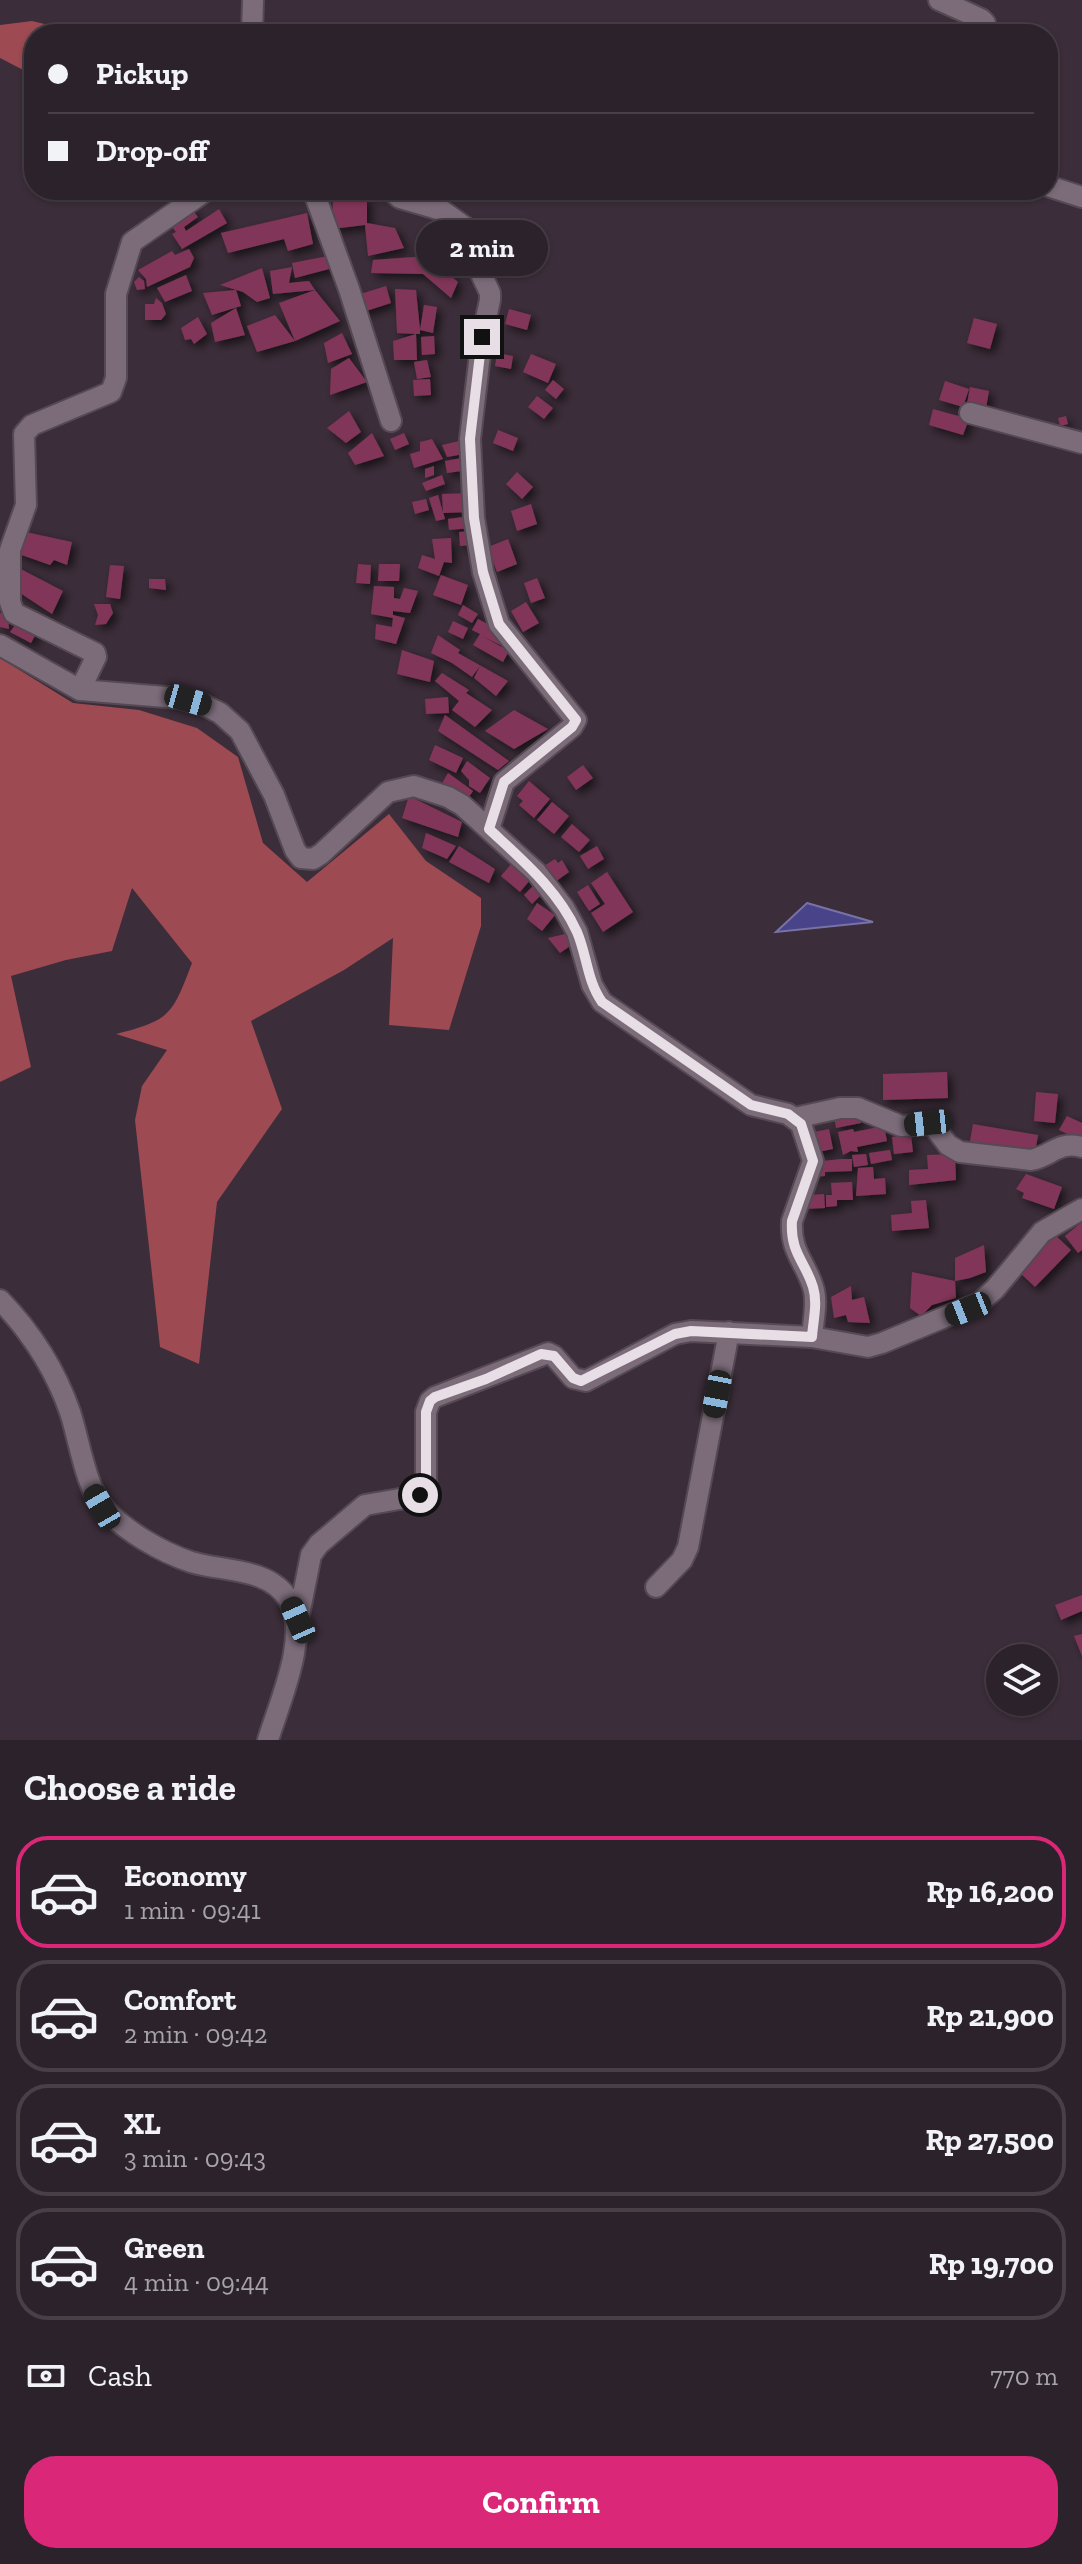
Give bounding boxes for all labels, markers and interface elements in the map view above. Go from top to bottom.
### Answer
text: Pickup [96,56,188,92]
text: Drop-off [96,133,208,169]
callout: 2 min [416,221,548,277]
text: 2 min [450,232,514,264]
route end [464,319,500,355]
car [162,682,214,718]
car [903,1109,953,1137]
car [941,1289,995,1329]
car [701,1368,733,1420]
route start [402,1477,438,1513]
car [80,1480,124,1534]
car [277,1593,319,1647]
map controls [986,1644,1058,1716]
button: layers [986,1644,1058,1716]
text: Choose a ride [24,1766,236,1809]
icon: car [28,1856,100,1928]
text: Economy [124,1858,247,1894]
text: Rp 16,200 [927,1874,1054,1910]
text: 1 min · 09:41 [124,1894,261,1926]
icon: car [28,1980,100,2052]
text: Comfort [124,1982,236,2018]
text: Rp 21,900 [927,1998,1054,2034]
text: 2 min · 09:42 [124,2018,267,2050]
icon: car [28,2104,100,2176]
text: XL [124,2106,161,2142]
text: Rp 27,500 [925,2122,1054,2158]
text: 3 min · 09:43 [124,2142,266,2174]
icon: car [28,2228,100,2300]
text: Green [124,2230,204,2266]
text: Rp 19,700 [929,2246,1054,2282]
text: 4 min · 09:44 [124,2266,269,2298]
icon: cash [24,2354,68,2398]
text: Cash [88,2358,152,2394]
text: 770 m [990,2360,1058,2392]
button: Confirm [24,2456,1058,2548]

